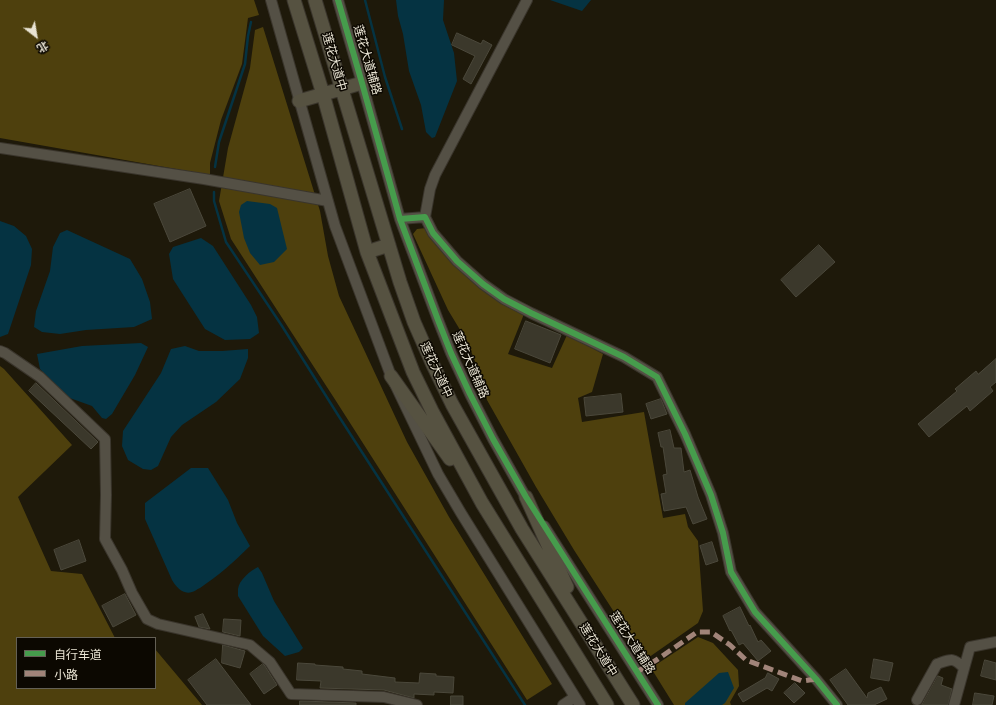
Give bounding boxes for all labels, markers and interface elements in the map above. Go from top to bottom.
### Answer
north arrow [16,16,56,56]
street label: 莲花大道辅路 [350,23,384,97]
street label: 莲花大道中 [319,31,349,93]
text: 北 [34,38,51,55]
street label: 莲花大道辅路 [449,329,491,401]
street label: 莲花大道中 [417,340,455,400]
street label: 莲花大道辅路 [606,609,658,677]
street label: 莲花大道中 [576,621,620,679]
legend [16,637,156,689]
text: 自行车道 [54,648,102,662]
text: 小路 [54,668,78,682]

